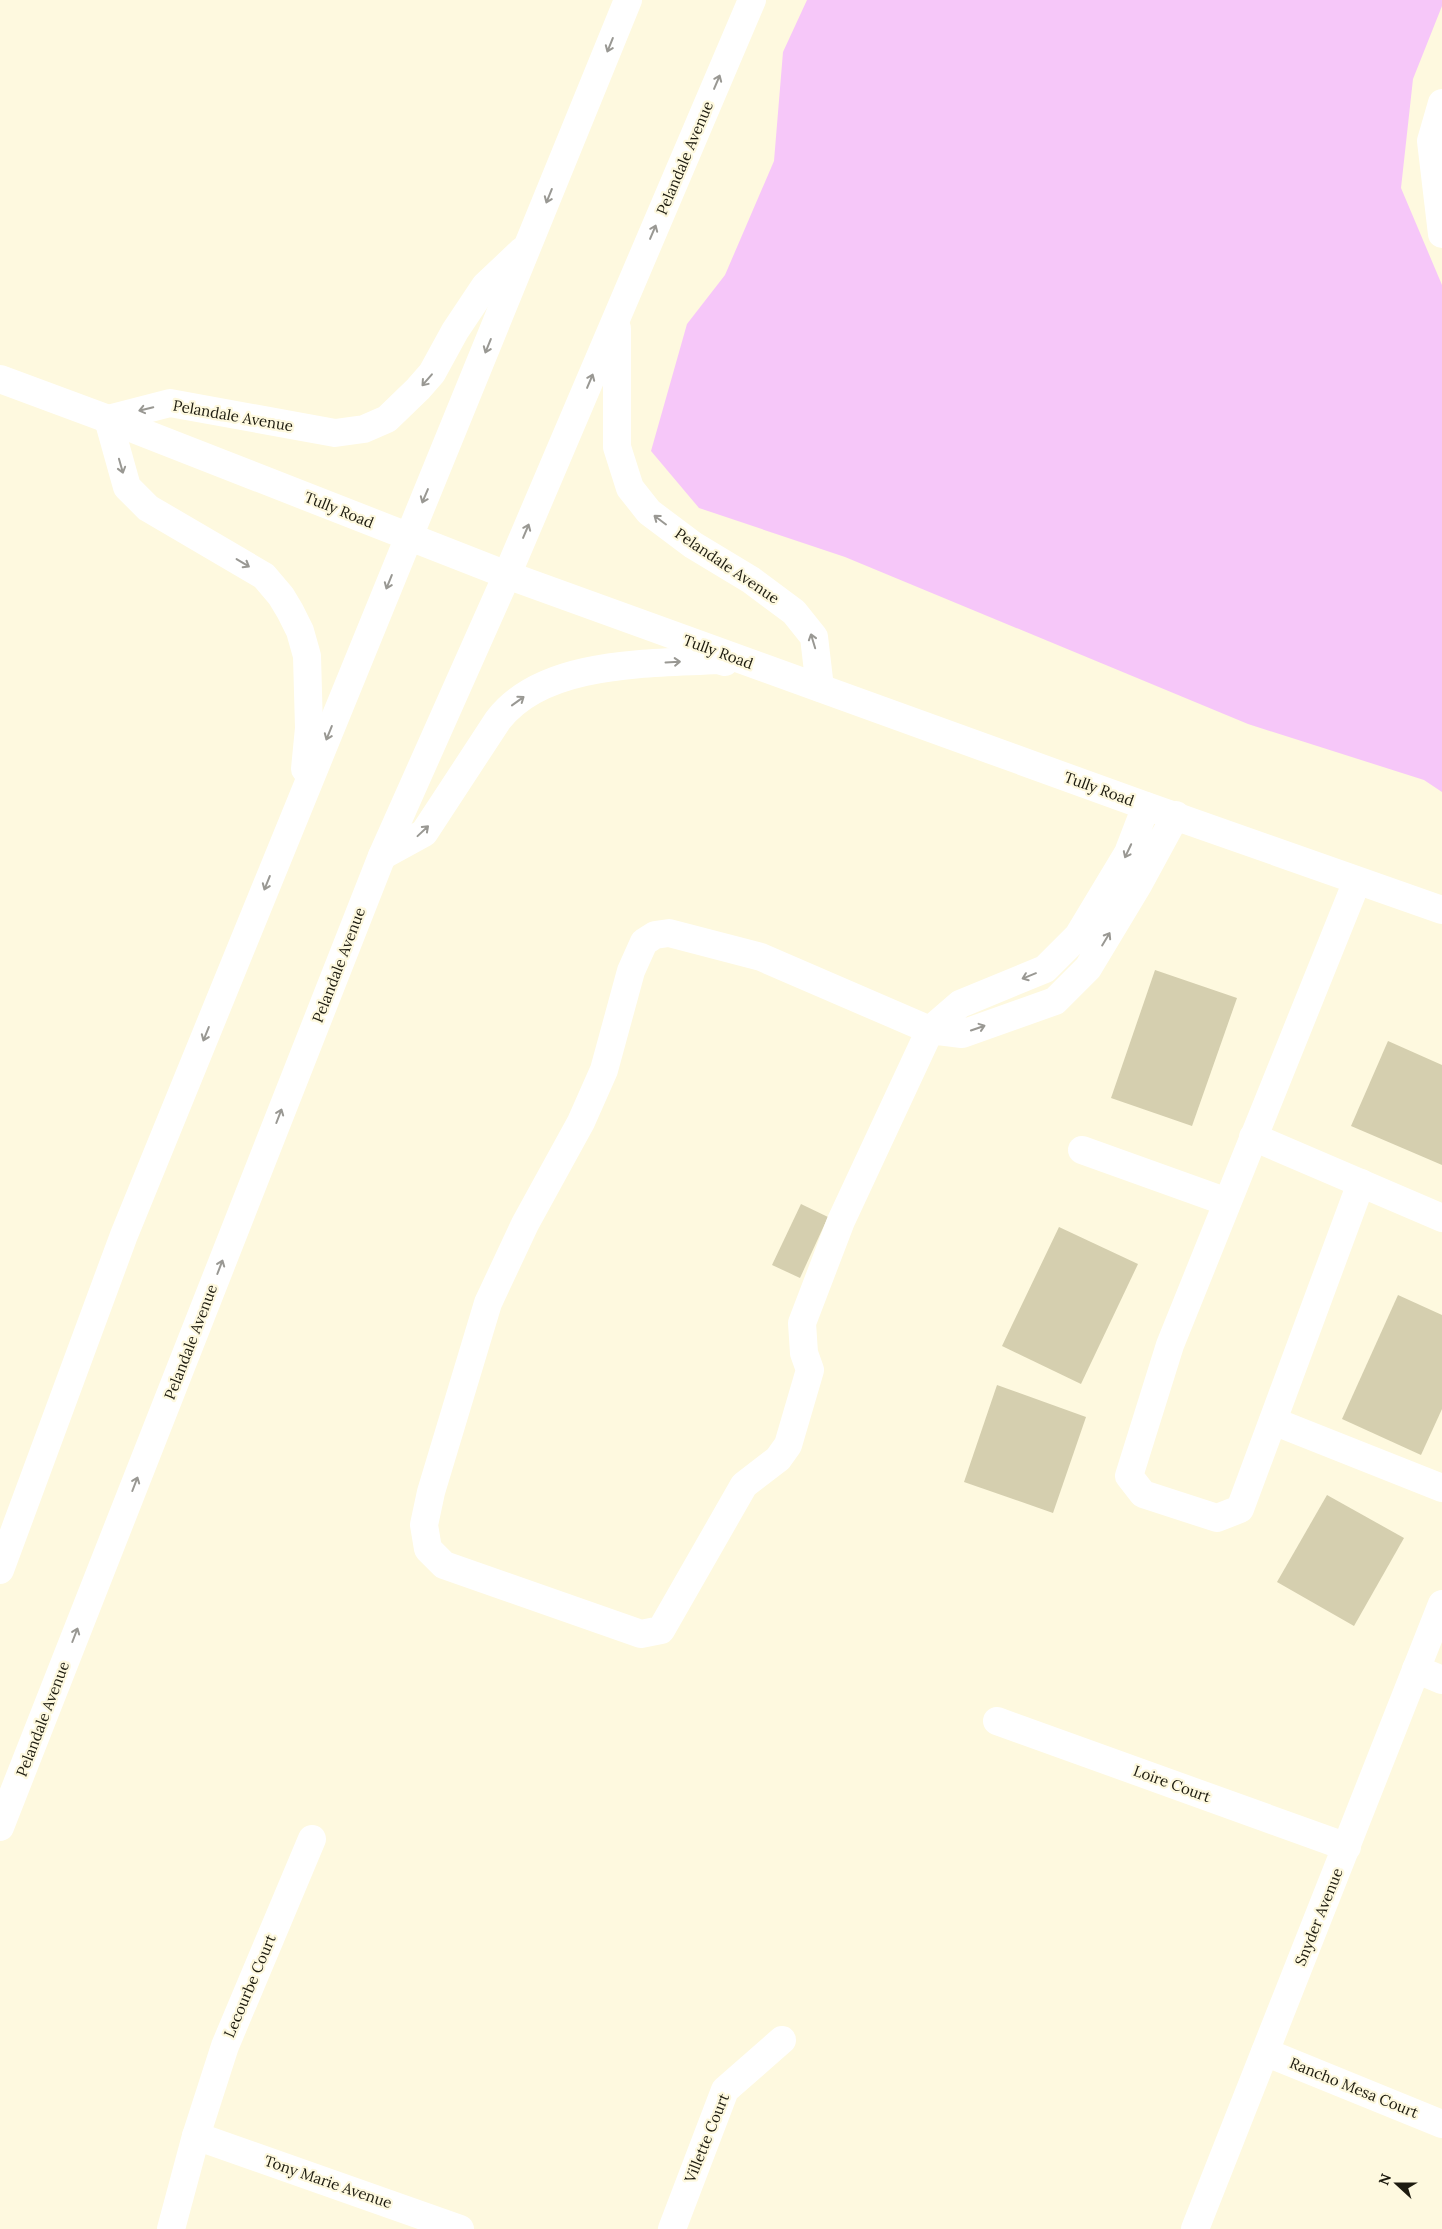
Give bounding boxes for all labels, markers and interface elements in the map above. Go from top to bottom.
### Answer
one-way arrow [604,37,614,52]
one-way arrow [713,75,722,90]
street label: Pelandale Avenue [652,98,717,218]
one-way arrow [543,188,553,203]
one-way arrow [650,224,659,239]
one-way arrow [482,339,491,354]
one-way arrow [421,373,432,386]
one-way arrow [585,374,595,389]
street label: Pelandale Avenue [171,396,295,435]
one-way arrow [138,405,154,414]
one-way arrow [117,457,126,473]
street label: Tully Road [302,487,377,532]
one-way arrow [419,488,429,503]
one-way arrow [653,515,667,525]
one-way arrow [522,523,531,539]
street label: Pelandale Avenue [671,524,783,608]
one-way arrow [236,559,250,569]
one-way arrow [384,574,394,589]
street label: Tully Road [681,630,756,673]
one-way arrow [807,633,817,649]
one-way arrow [665,658,681,667]
one-way arrow [511,695,524,706]
one-way arrow [323,725,333,740]
street label: Tully Road [1062,767,1137,810]
one-way arrow [416,825,429,837]
one-way arrow [1123,843,1132,858]
one-way arrow [262,875,272,890]
street label: Pelandale Avenue [308,905,369,1025]
one-way arrow [1101,932,1111,946]
one-way arrow [1022,971,1037,981]
one-way arrow [970,1023,985,1032]
one-way arrow [201,1026,210,1041]
one-way arrow [275,1109,285,1124]
one-way arrow [216,1260,225,1276]
street label: Pelandale Avenue [160,1282,221,1402]
one-way arrow [131,1477,140,1492]
one-way arrow [71,1628,81,1643]
street label: Pelandale Avenue [12,1659,73,1779]
street label: Loire Court [1131,1761,1214,1806]
street label: Snyder Avenue [1290,1865,1347,1968]
street label: Lecourbe Court [219,1931,280,2040]
street label: Rancho Mesa Court [1287,2053,1421,2122]
street label: Villette Court [680,2090,733,2186]
street label: Tony Marie Avenue [262,2151,394,2212]
north arrow [1372,2159,1422,2209]
text: N [1375,2171,1395,2188]

